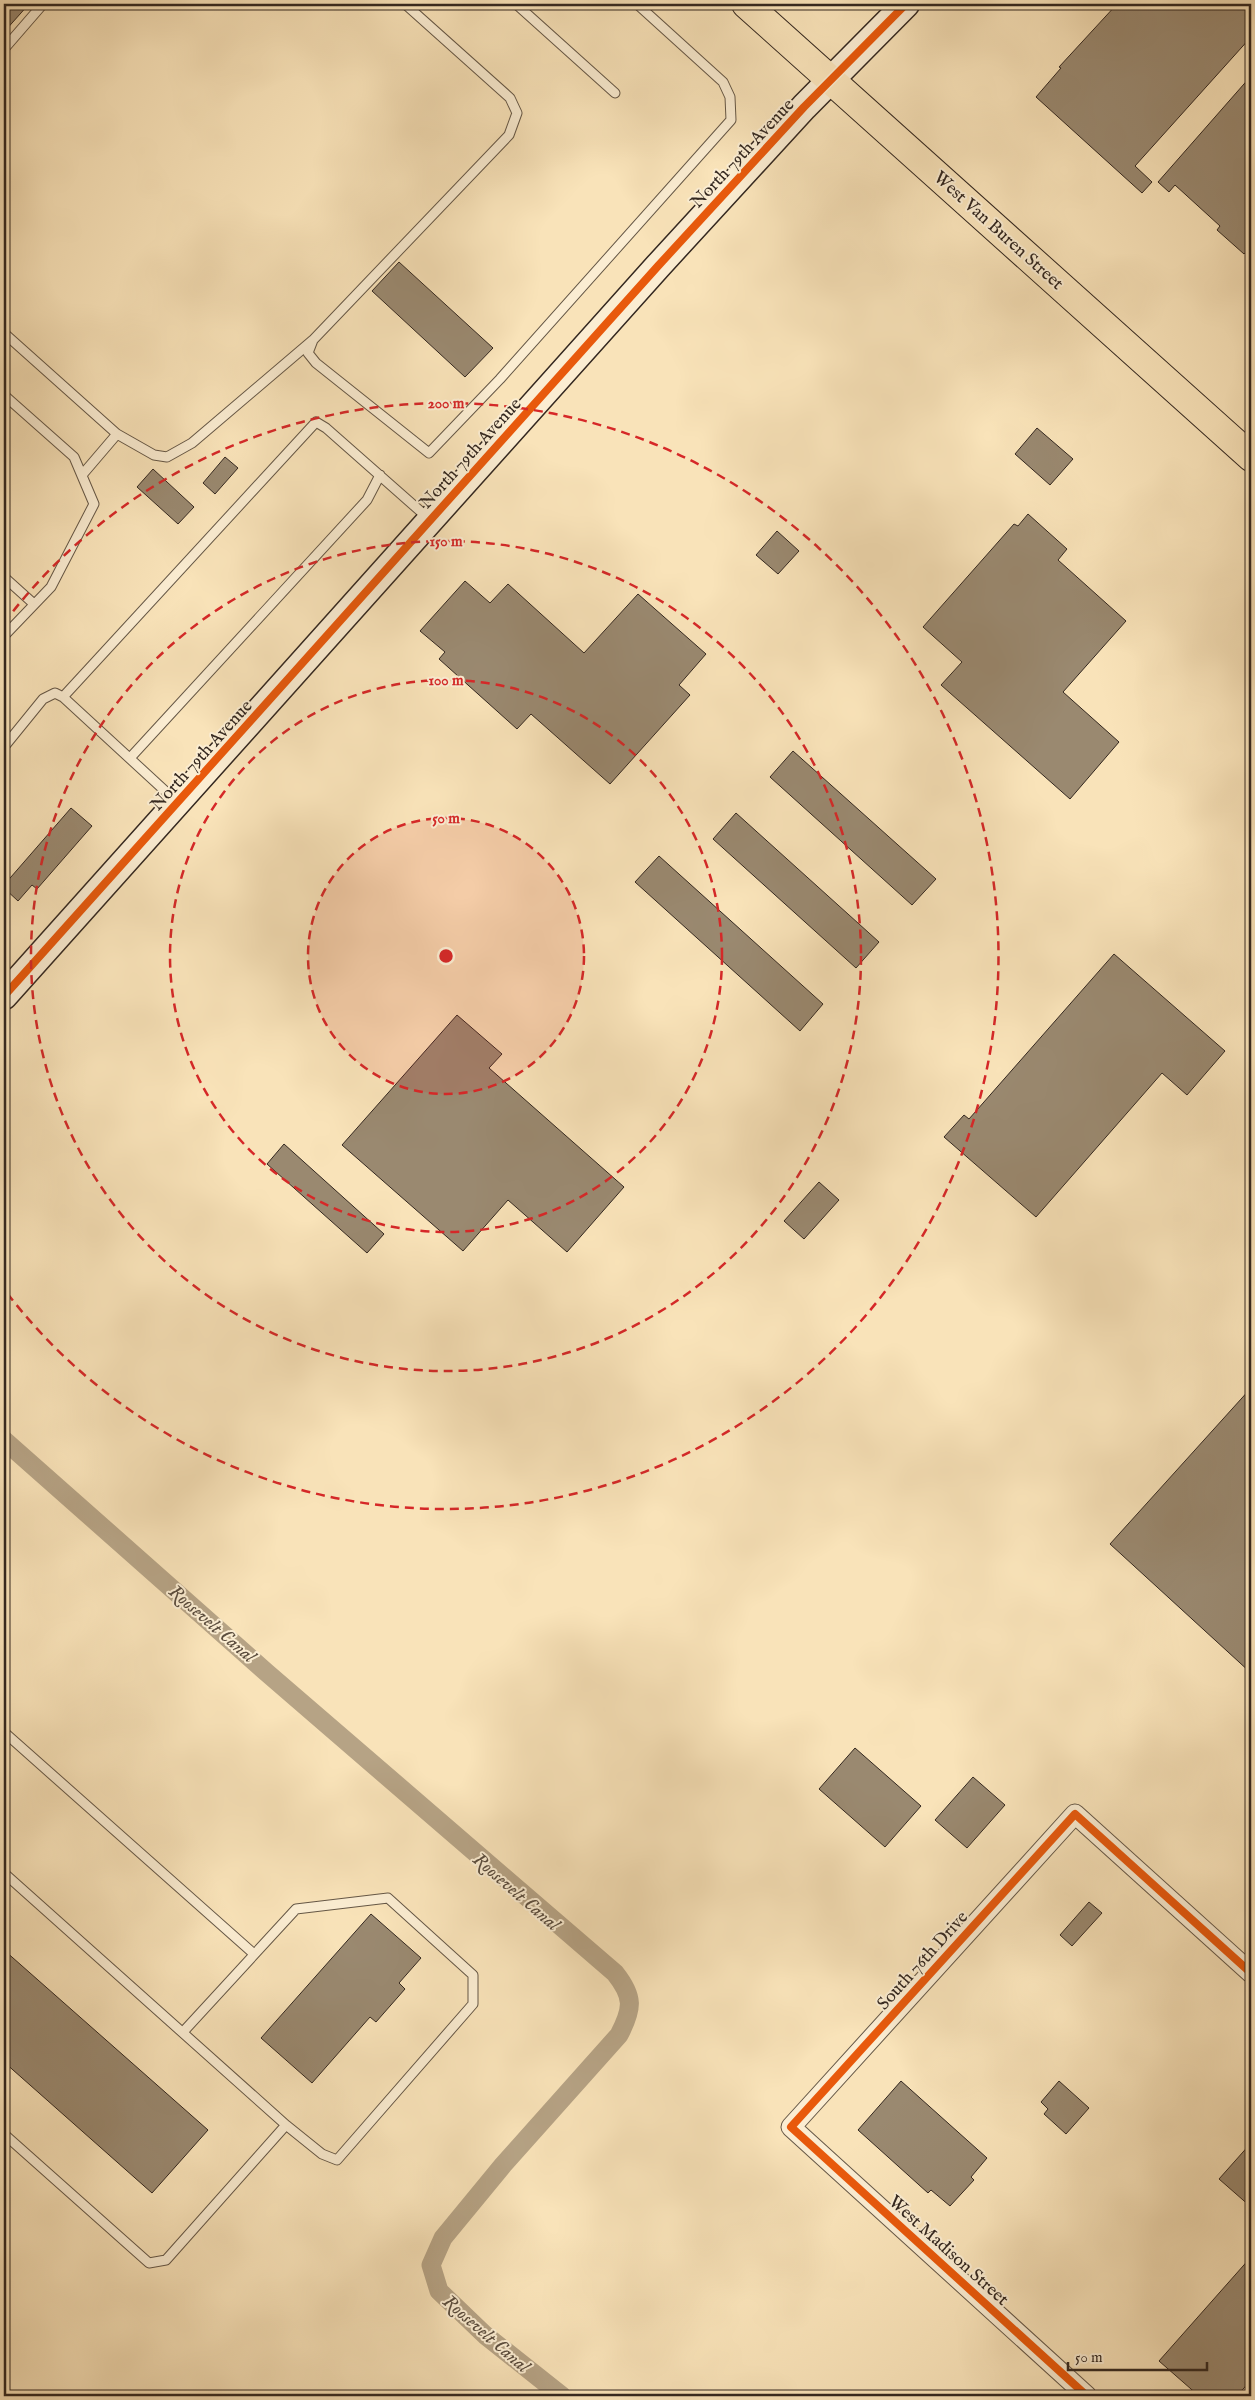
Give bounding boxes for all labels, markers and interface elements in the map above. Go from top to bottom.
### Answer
street label: North 79th Avenue [686,94,800,214]
street label: West Van Buren Street [928,167,1068,296]
street label: North 79th Avenue [415,394,527,514]
text: 200 m [428,394,465,413]
text: 150 m [429,532,463,551]
text: 100 m [428,671,464,690]
street label: North 79th Avenue [146,696,258,816]
text: 50 m [432,809,460,828]
centre of rings [437,947,455,965]
water label: Roosevelt Canal [163,1580,261,1670]
water label: Roosevelt Canal [467,1848,565,1938]
street label: South 76th Drive [873,1907,974,2015]
street label: West Madison Street [883,2191,1013,2311]
water label: Roosevelt Canal [437,2290,535,2380]
scale bar [1068,2340,1206,2372]
text: 50 m [1075,2348,1103,2367]

